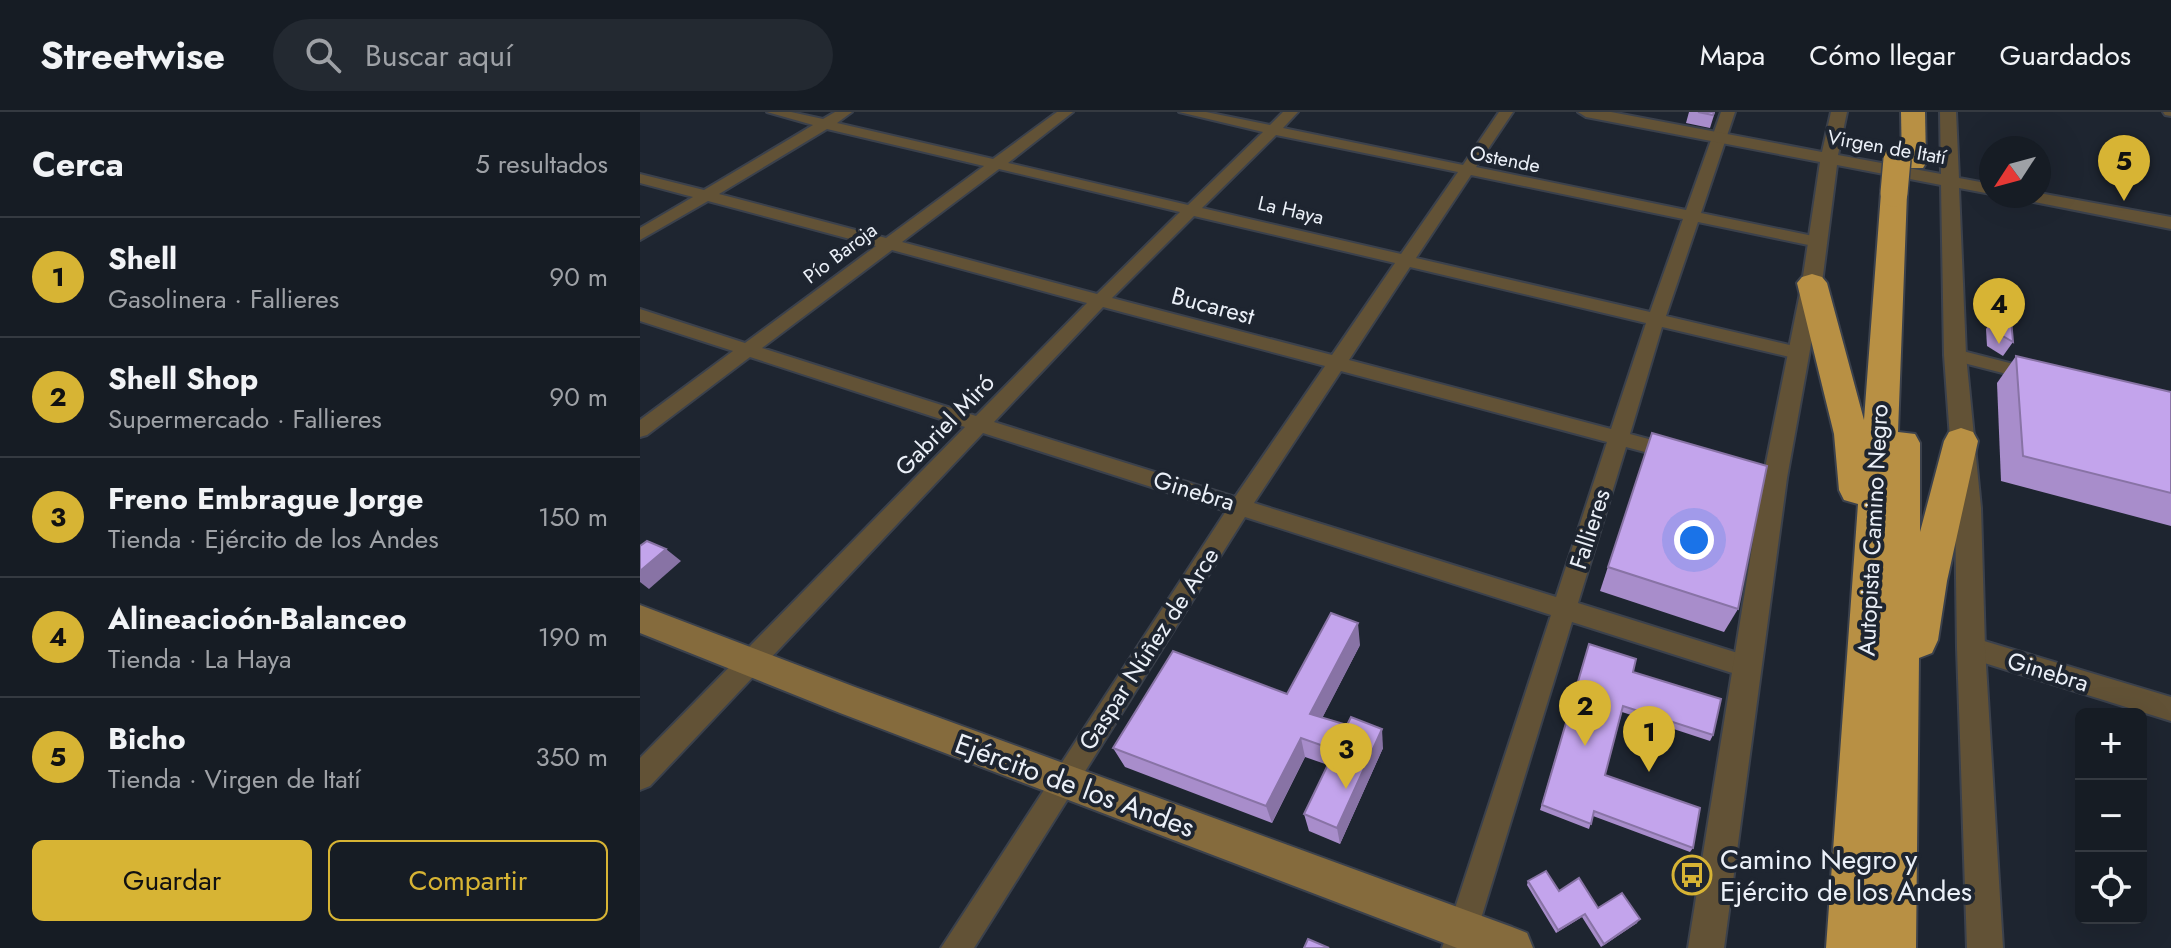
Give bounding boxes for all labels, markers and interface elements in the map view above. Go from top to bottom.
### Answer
search box [273,19,833,91]
text: Streetwise [40,28,225,83]
icon: search [301,33,345,77]
text: Buscar aquí [365,34,513,77]
text: Mapa [1700,35,1765,76]
text: Cómo llegar [1809,35,1956,76]
text: Guardados [2000,35,2131,76]
street label: Virgen de Itatí [1825,123,1949,172]
pin: 5 [2098,135,2150,201]
north arrow [1979,136,2051,208]
street label: Ostende [1467,138,1543,181]
text: Cerca [32,140,124,189]
text: 5 resultados [475,145,608,183]
street label: La Haya [1255,189,1327,232]
street label: Pío Baroja [797,216,883,291]
text: Shell [108,237,177,280]
text: 1 [51,258,65,296]
text: 90 m [549,258,608,296]
street label: Bucarest [1168,278,1259,333]
pin: 4 [1973,278,2025,344]
text: Gasolinera · Fallieres [108,280,339,318]
text: Shell Shop [108,357,258,400]
street label: Gabriel Miró [887,366,1002,484]
text: 2 [49,378,67,416]
text: 90 m [549,378,608,416]
text: Supermercado · Fallieres [108,400,382,438]
street label: Autopista Camino Negro [1848,403,1897,657]
street label: Ginebra [1149,462,1239,519]
text: Freno Embrague Jorge [108,477,423,520]
street label: Fallieres [1560,484,1619,573]
text: 3 [50,498,66,536]
text: 150 m [538,498,608,536]
text: Tienda · Ejército de los Andes [108,520,439,558]
your location [1674,520,1714,560]
street label: Gaspar Núñez de Arce [1070,541,1227,757]
text: Alineacioón-Balanceo [108,597,407,640]
text: 4 [49,618,67,656]
text: 190 m [538,618,608,656]
text: Tienda · La Haya [108,640,292,678]
street label: Ginebra [2003,643,2093,700]
pin: 2 [1559,680,1611,746]
pin: 1 [1623,706,1675,772]
map controls [2075,708,2147,924]
button: + [2075,708,2147,780]
text: Bicho [108,717,186,760]
street label: Ejército de los Andes [949,723,1200,848]
pin: 3 [1320,723,1372,789]
text: 5 [50,738,66,776]
text: 350 m [535,738,608,776]
text: Tienda · Virgen de Itatí [108,760,361,798]
button: − [2075,780,2147,852]
place label: Camino Negro y Ejército de los Andes [1720,839,1972,912]
button: Guardar [32,840,312,921]
button: Compartir [328,840,608,921]
button: locate [2075,852,2147,924]
bus stop icon: Camino Negro y Ejército de los Andes [1671,854,1713,896]

